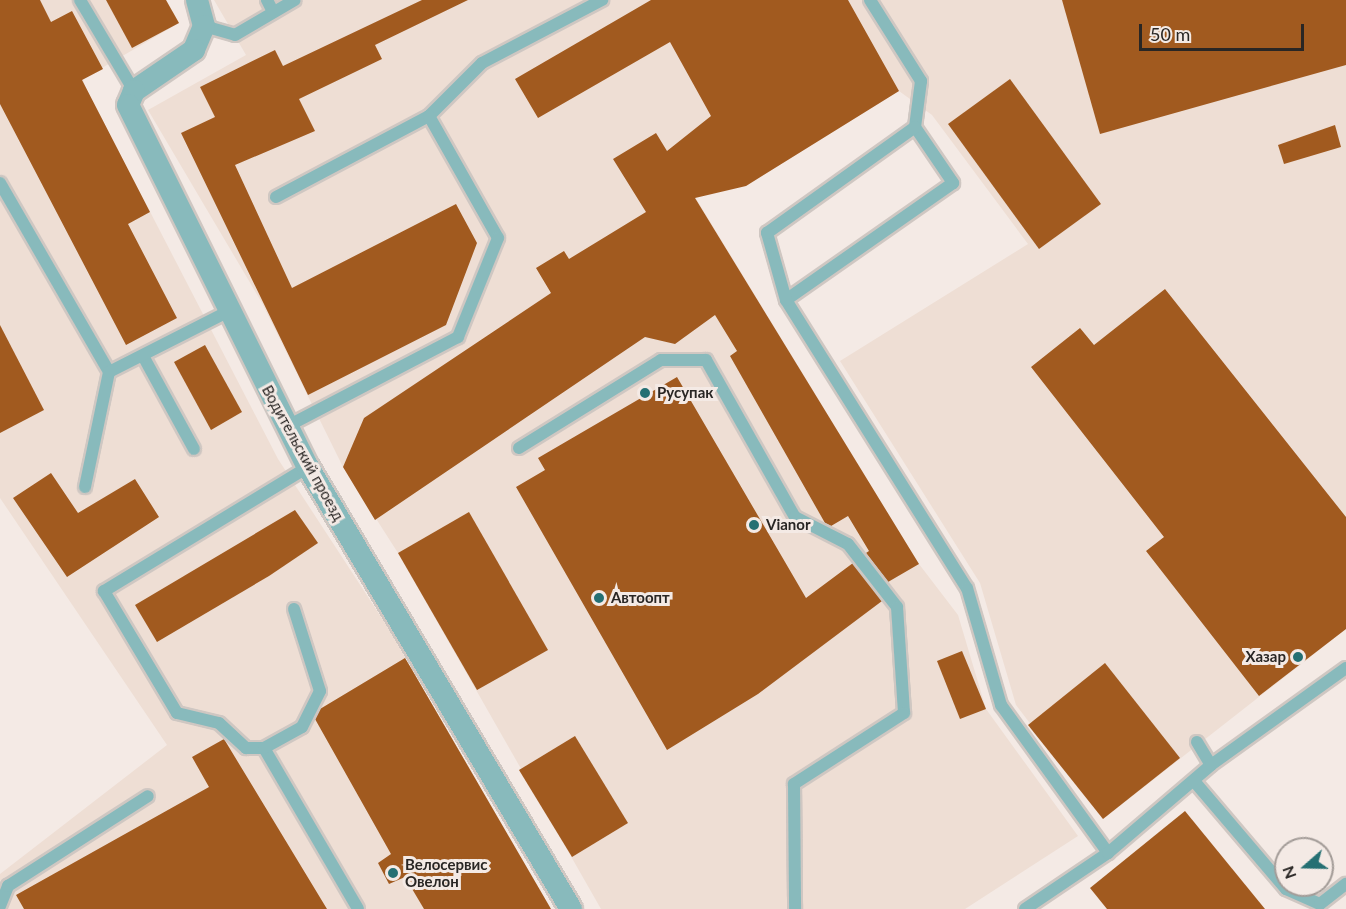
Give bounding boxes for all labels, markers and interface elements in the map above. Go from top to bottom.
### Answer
scale bar [1142,12,1307,50]
text: 50 m [1150,23,1190,45]
street label: Водительский проезд [258,382,348,524]
place label: Русупак [657,384,713,402]
marker: Русупак [638,386,652,400]
place label: Vianor [766,516,811,534]
marker: Vianor [747,518,761,532]
place label: Автоопт [611,589,670,607]
marker: Автоопт [592,591,606,605]
place label: Хазар [1246,648,1286,666]
marker: Хазар [1291,650,1305,664]
north arrow [1274,837,1334,897]
place label: Велосервис Овелон [405,855,487,890]
text: N [1277,864,1300,882]
marker: Велосервис Овелон [386,866,400,880]

